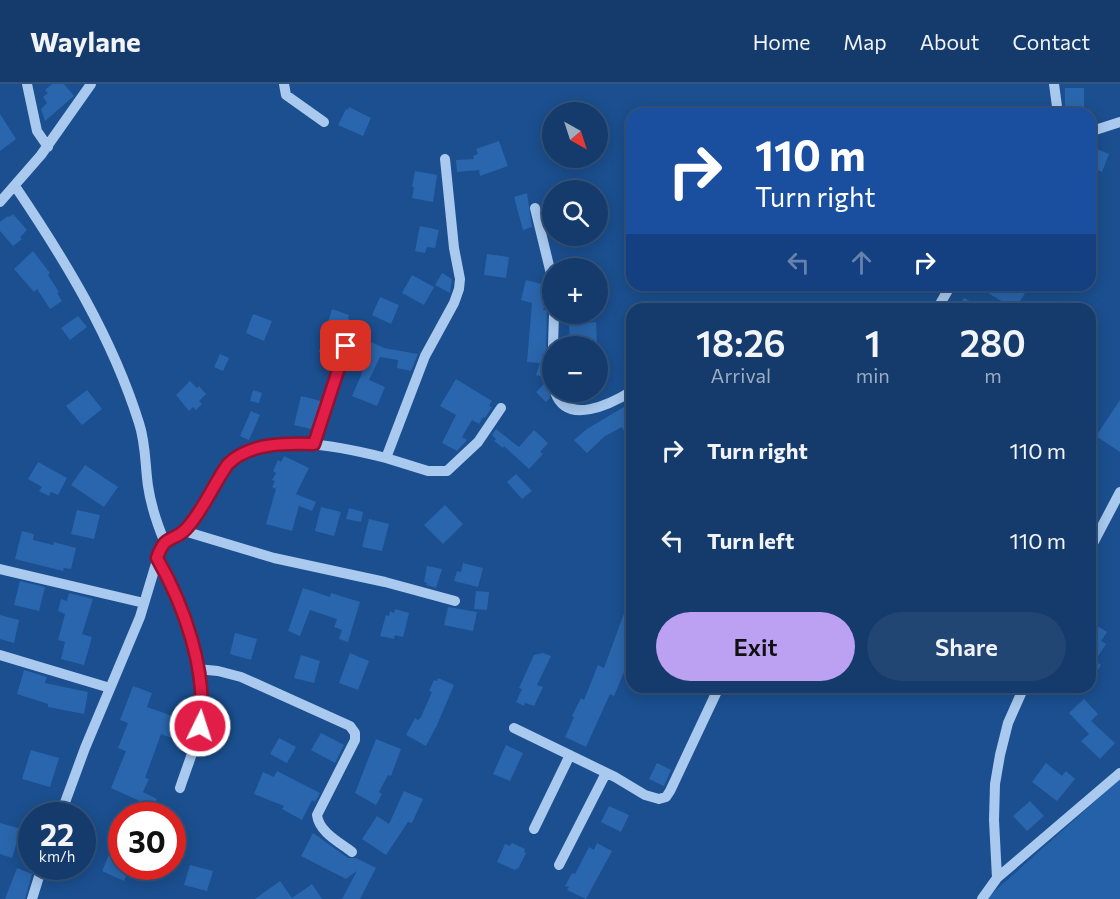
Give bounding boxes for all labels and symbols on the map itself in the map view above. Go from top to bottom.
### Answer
north arrow [542,102,608,168]
pin [320,320,371,371]
position arrow [168,694,232,758]
speed limit sign: 30 [108,802,186,880]

